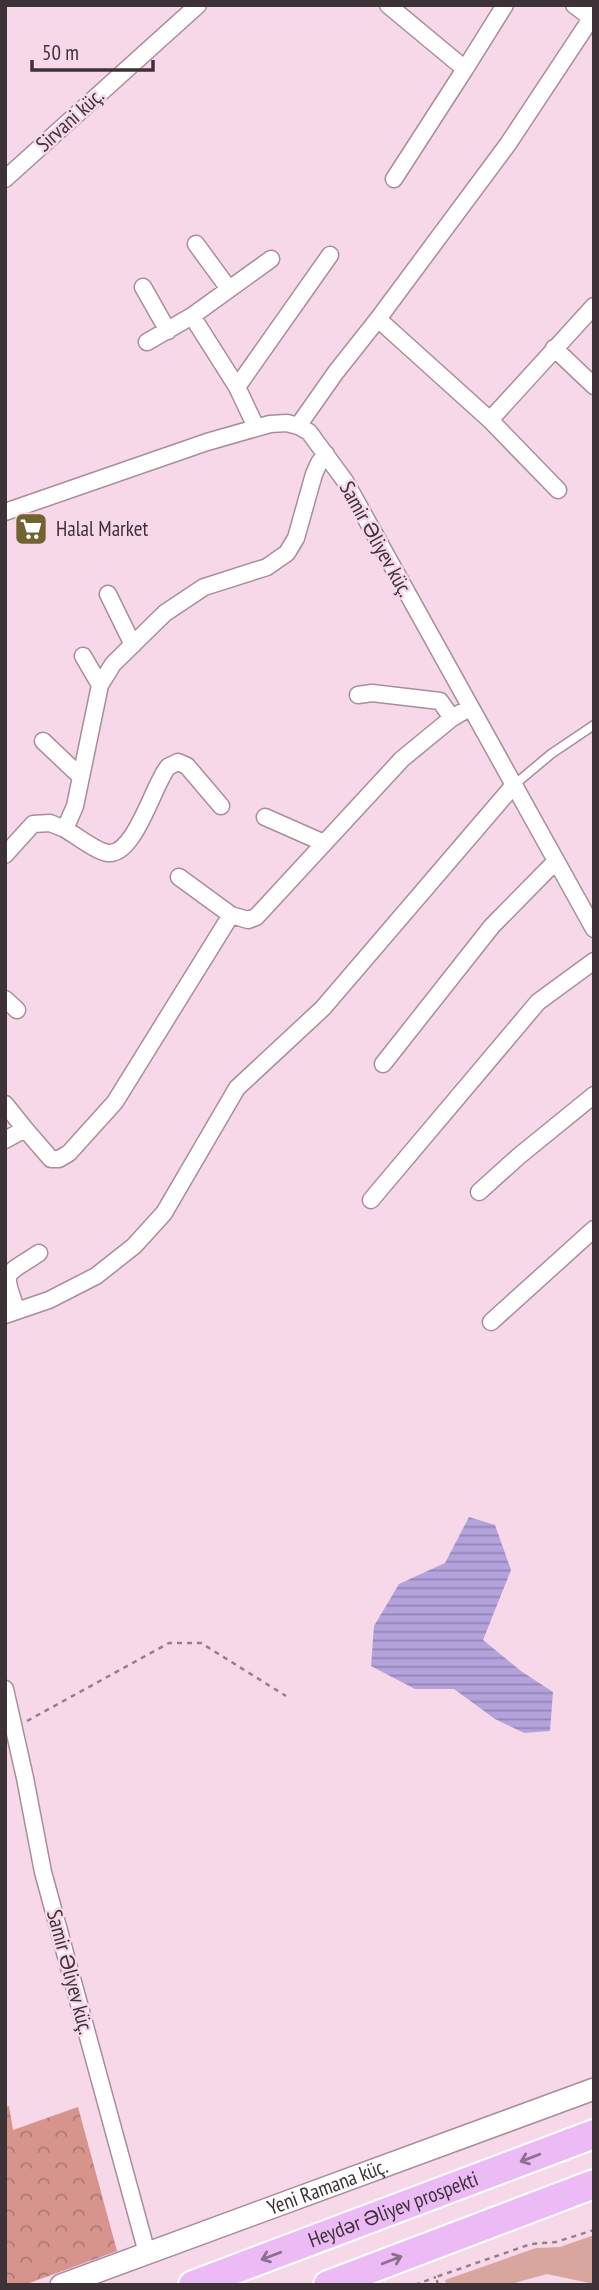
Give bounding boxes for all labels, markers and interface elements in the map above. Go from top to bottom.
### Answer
scale bar [32,28,152,72]
text: 50 m [42,39,79,66]
street label: Sirvani küç. [30,82,109,157]
street label: Samir Əliyev küç. [334,476,419,601]
supermarket icon: Halal Market [12,510,50,548]
place label: Halal Market [56,515,148,542]
street label: Samir Əliyev küç. [41,1907,100,2037]
street label: Yeni Ramana küç. [264,2152,391,2221]
one-way arrow [519,2153,541,2166]
street label: Heydər Əliyev prospekti [304,2165,482,2253]
one-way arrow [261,2250,282,2263]
one-way arrow [381,2253,403,2266]

